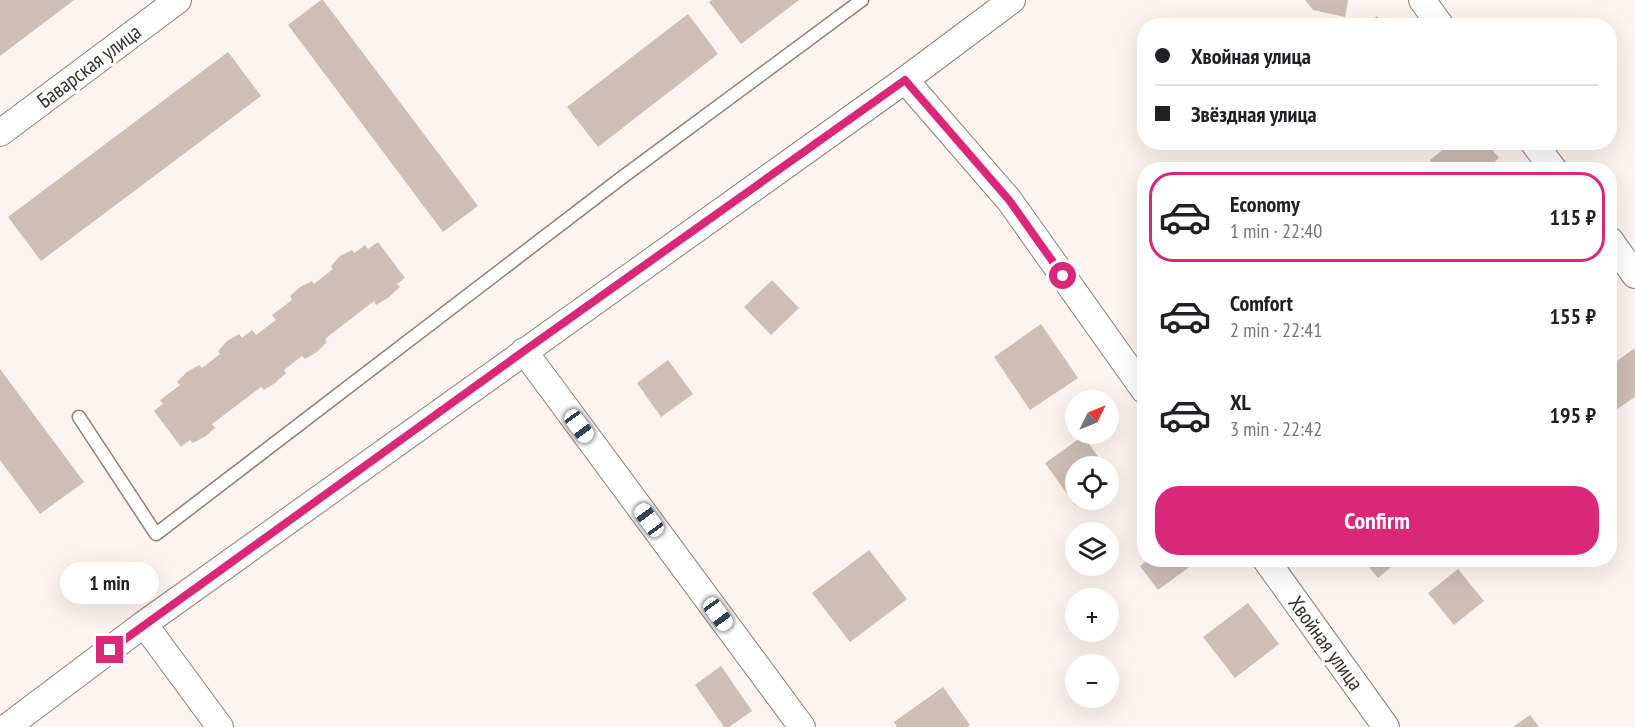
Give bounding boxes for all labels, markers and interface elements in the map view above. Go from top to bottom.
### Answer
street label: Баварская улица [32,18,146,114]
text: Хвойная улица [1191,42,1311,70]
text: Звёздная улица [1191,100,1317,128]
icon: car [1158,190,1212,244]
text: Economy [1230,190,1300,218]
text: 115 ₽ [1549,203,1596,231]
text: 1 min · 22:40 [1230,218,1322,244]
route start [1049,262,1076,289]
icon: car [1158,289,1212,343]
text: Comfort [1230,289,1293,317]
text: 155 ₽ [1549,302,1596,330]
text: 2 min · 22:41 [1230,317,1322,343]
icon: car [1158,388,1212,442]
text: XL [1230,388,1251,416]
north arrow [1065,390,1119,444]
map controls [1065,390,1119,708]
text: 195 ₽ [1549,401,1596,429]
car [561,406,597,446]
text: 3 min · 22:42 [1230,416,1322,442]
button: locate [1065,456,1119,510]
button: Confirm [1155,486,1599,555]
car [631,500,667,540]
button: layers [1065,522,1119,576]
callout: 1 min [60,563,160,605]
text: 1 min [89,570,130,596]
button: + [1065,588,1119,642]
street label: Хвойная улица [1283,590,1369,696]
car [700,594,736,634]
route end [96,636,123,663]
button: − [1065,654,1119,708]

